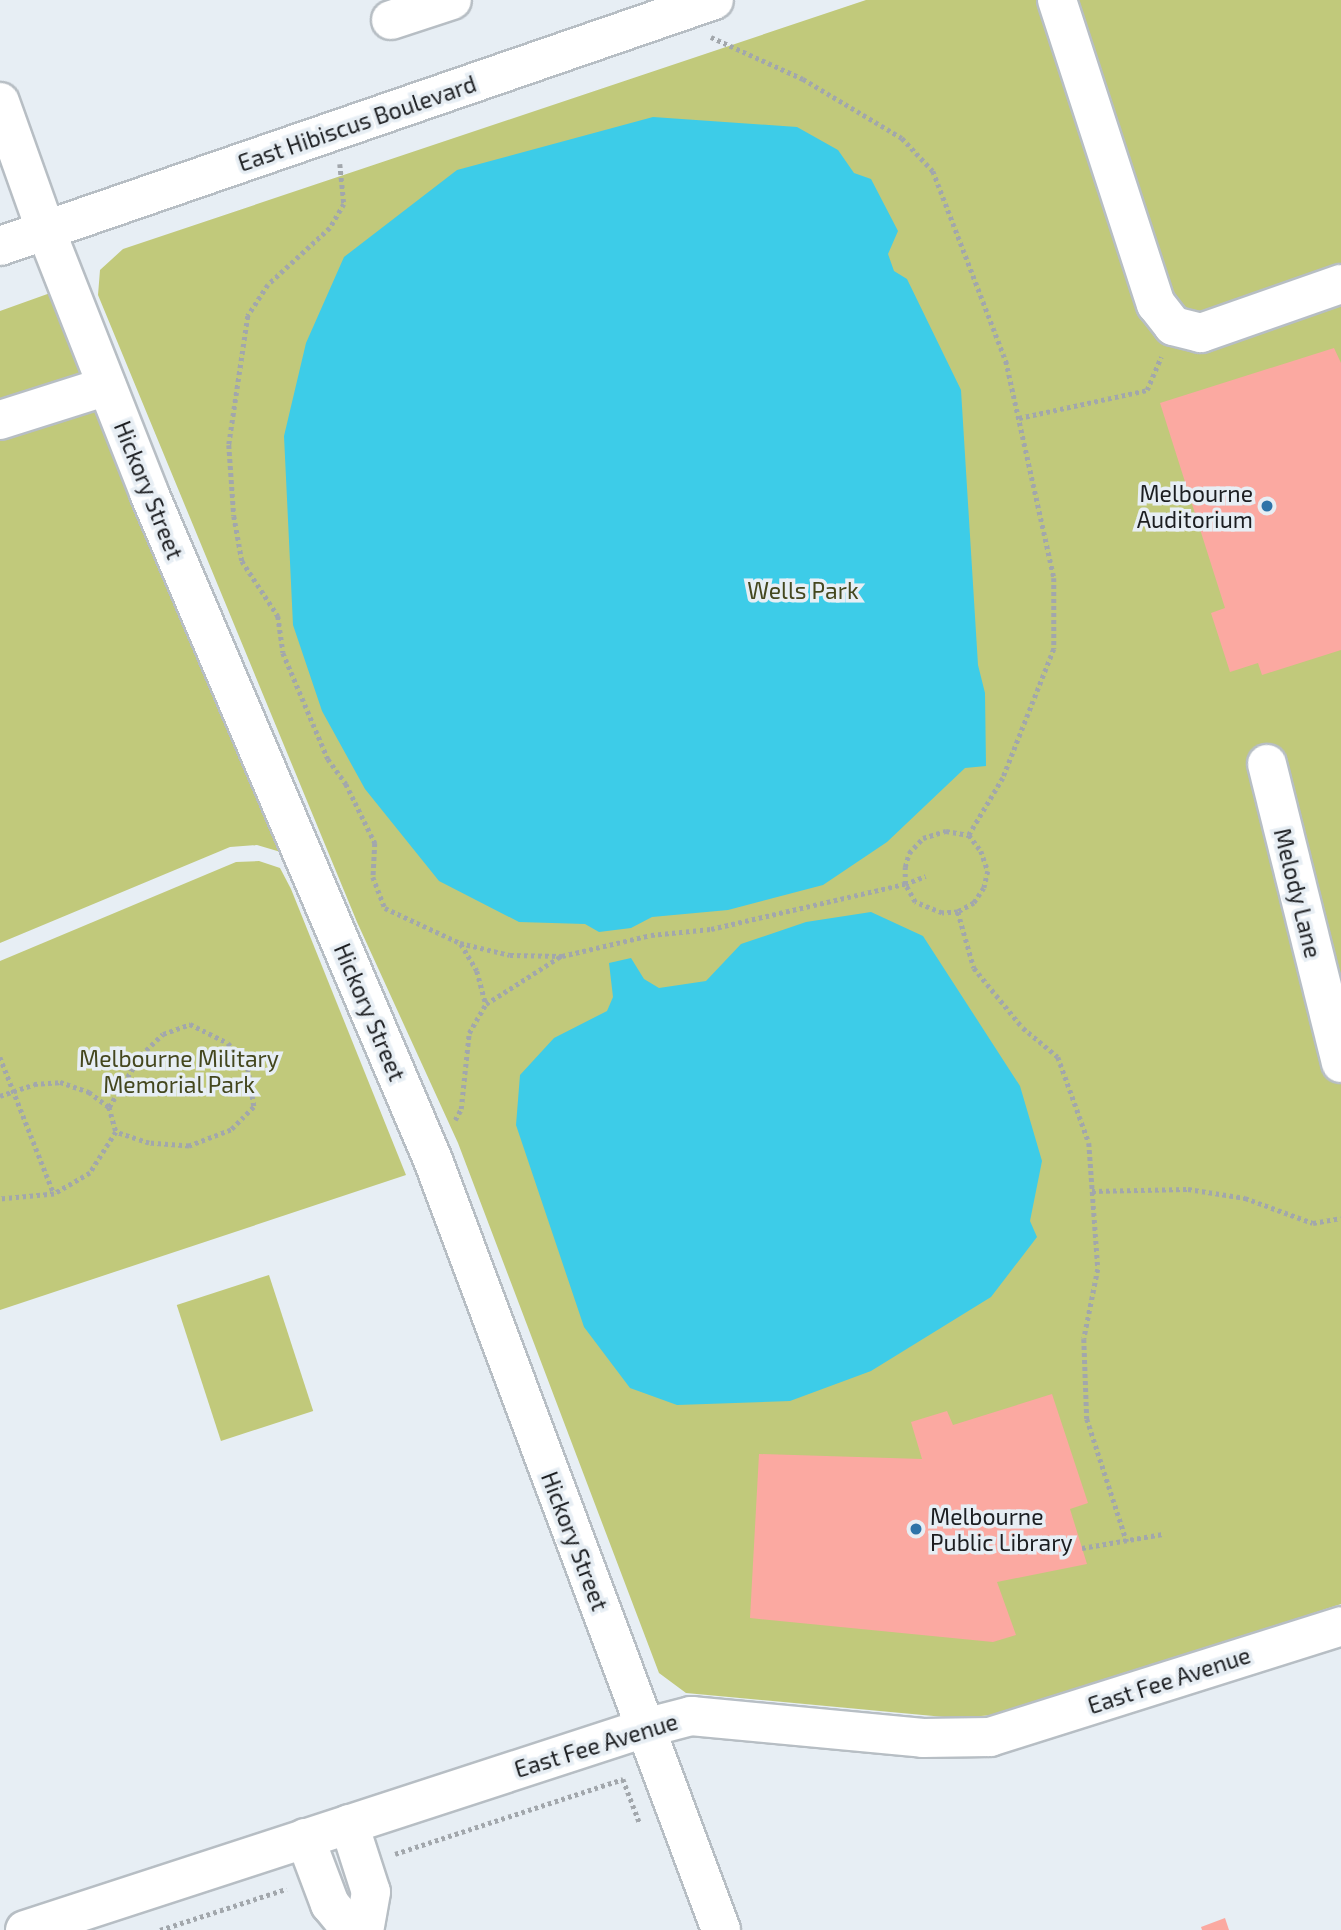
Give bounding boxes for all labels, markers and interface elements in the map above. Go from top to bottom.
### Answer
street label: East Hibiscus Boulevard [234,69,480,177]
street label: Hickory Street [109,417,189,563]
place label: Melbourne Auditorium [1137,479,1253,533]
marker: Melbourne Auditorium [1259,498,1275,514]
park label: Wells Park [747,576,859,604]
street label: Melody Lane [1269,825,1327,961]
street label: Hickory Street [329,939,411,1085]
park label: Melbourne Military Memorial Park [79,1044,279,1098]
street label: Hickory Street [536,1467,614,1615]
place label: Melbourne Public Library [930,1502,1073,1556]
marker: Melbourne Public Library [908,1521,924,1537]
street label: East Fee Avenue [1084,1641,1254,1719]
street label: East Fee Avenue [511,1707,681,1783]

